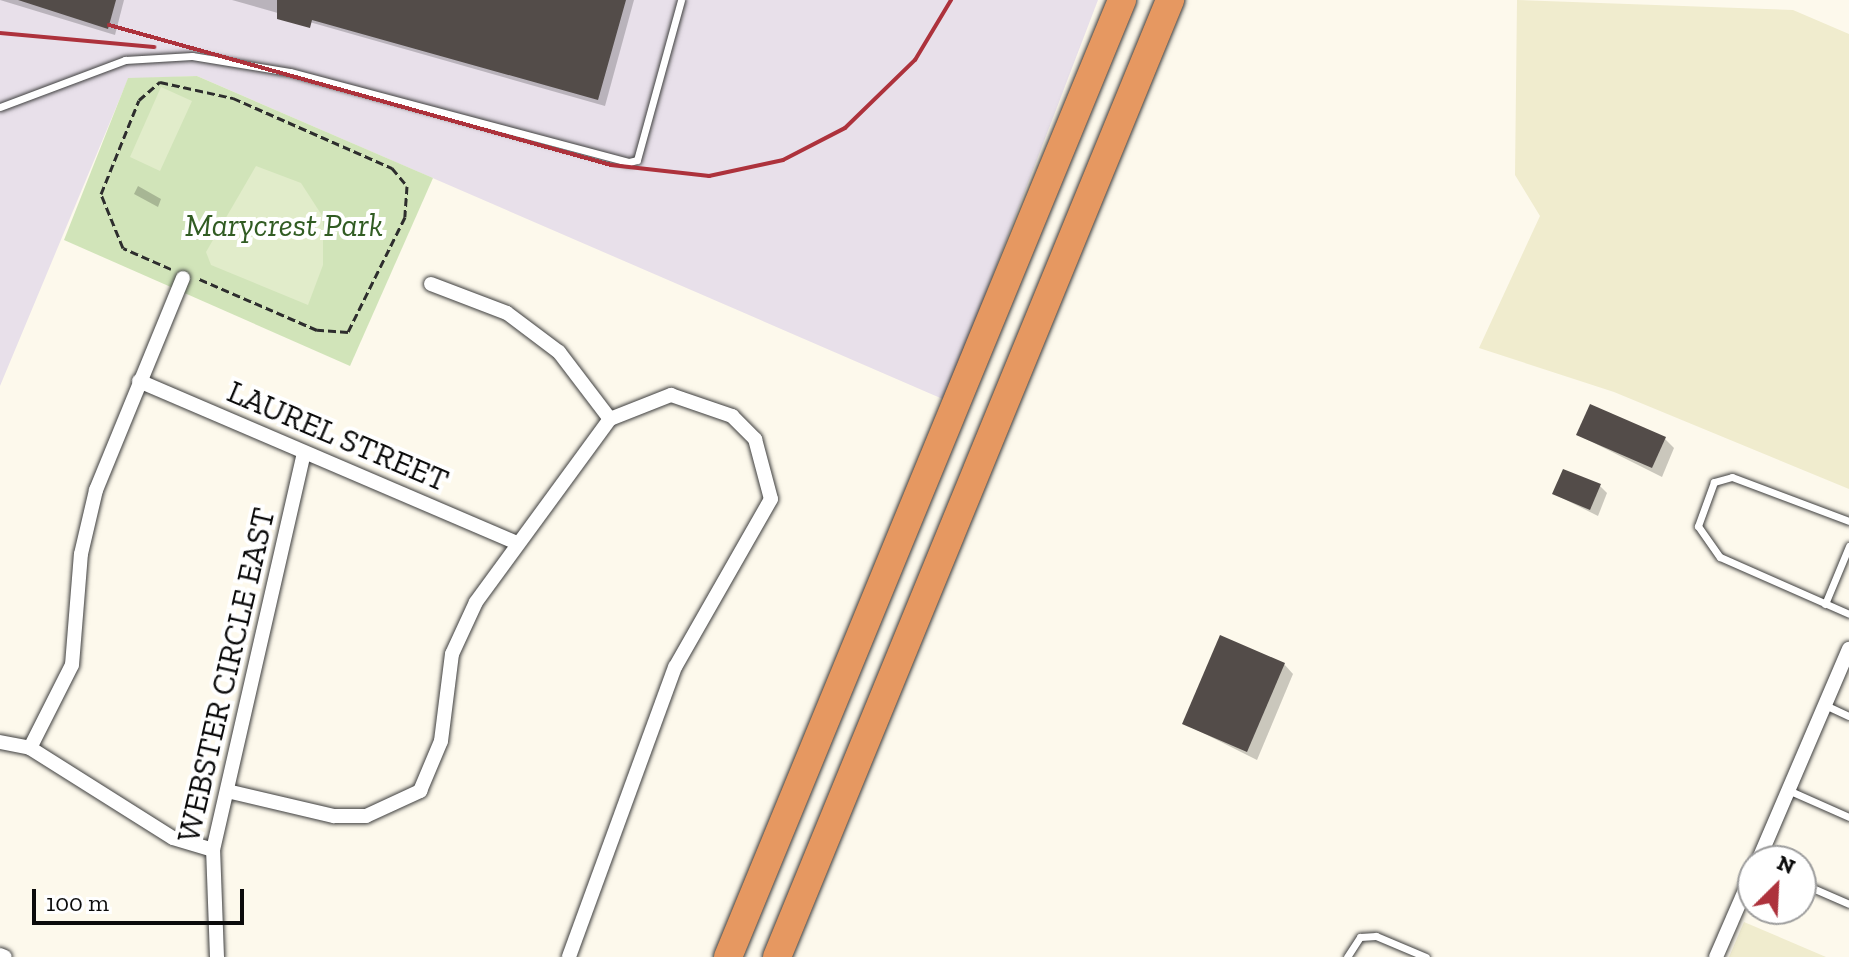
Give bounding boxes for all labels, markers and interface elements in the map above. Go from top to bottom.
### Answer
park label: Marycrest Park [185,206,383,244]
street label: LAUREL STREET [221,372,455,500]
street label: WEBSTER CIRCLE EAST [169,504,283,846]
north arrow [1737,845,1817,925]
text: N [1773,849,1799,880]
scale bar [36,873,248,923]
text: 100 m [46,888,109,917]

